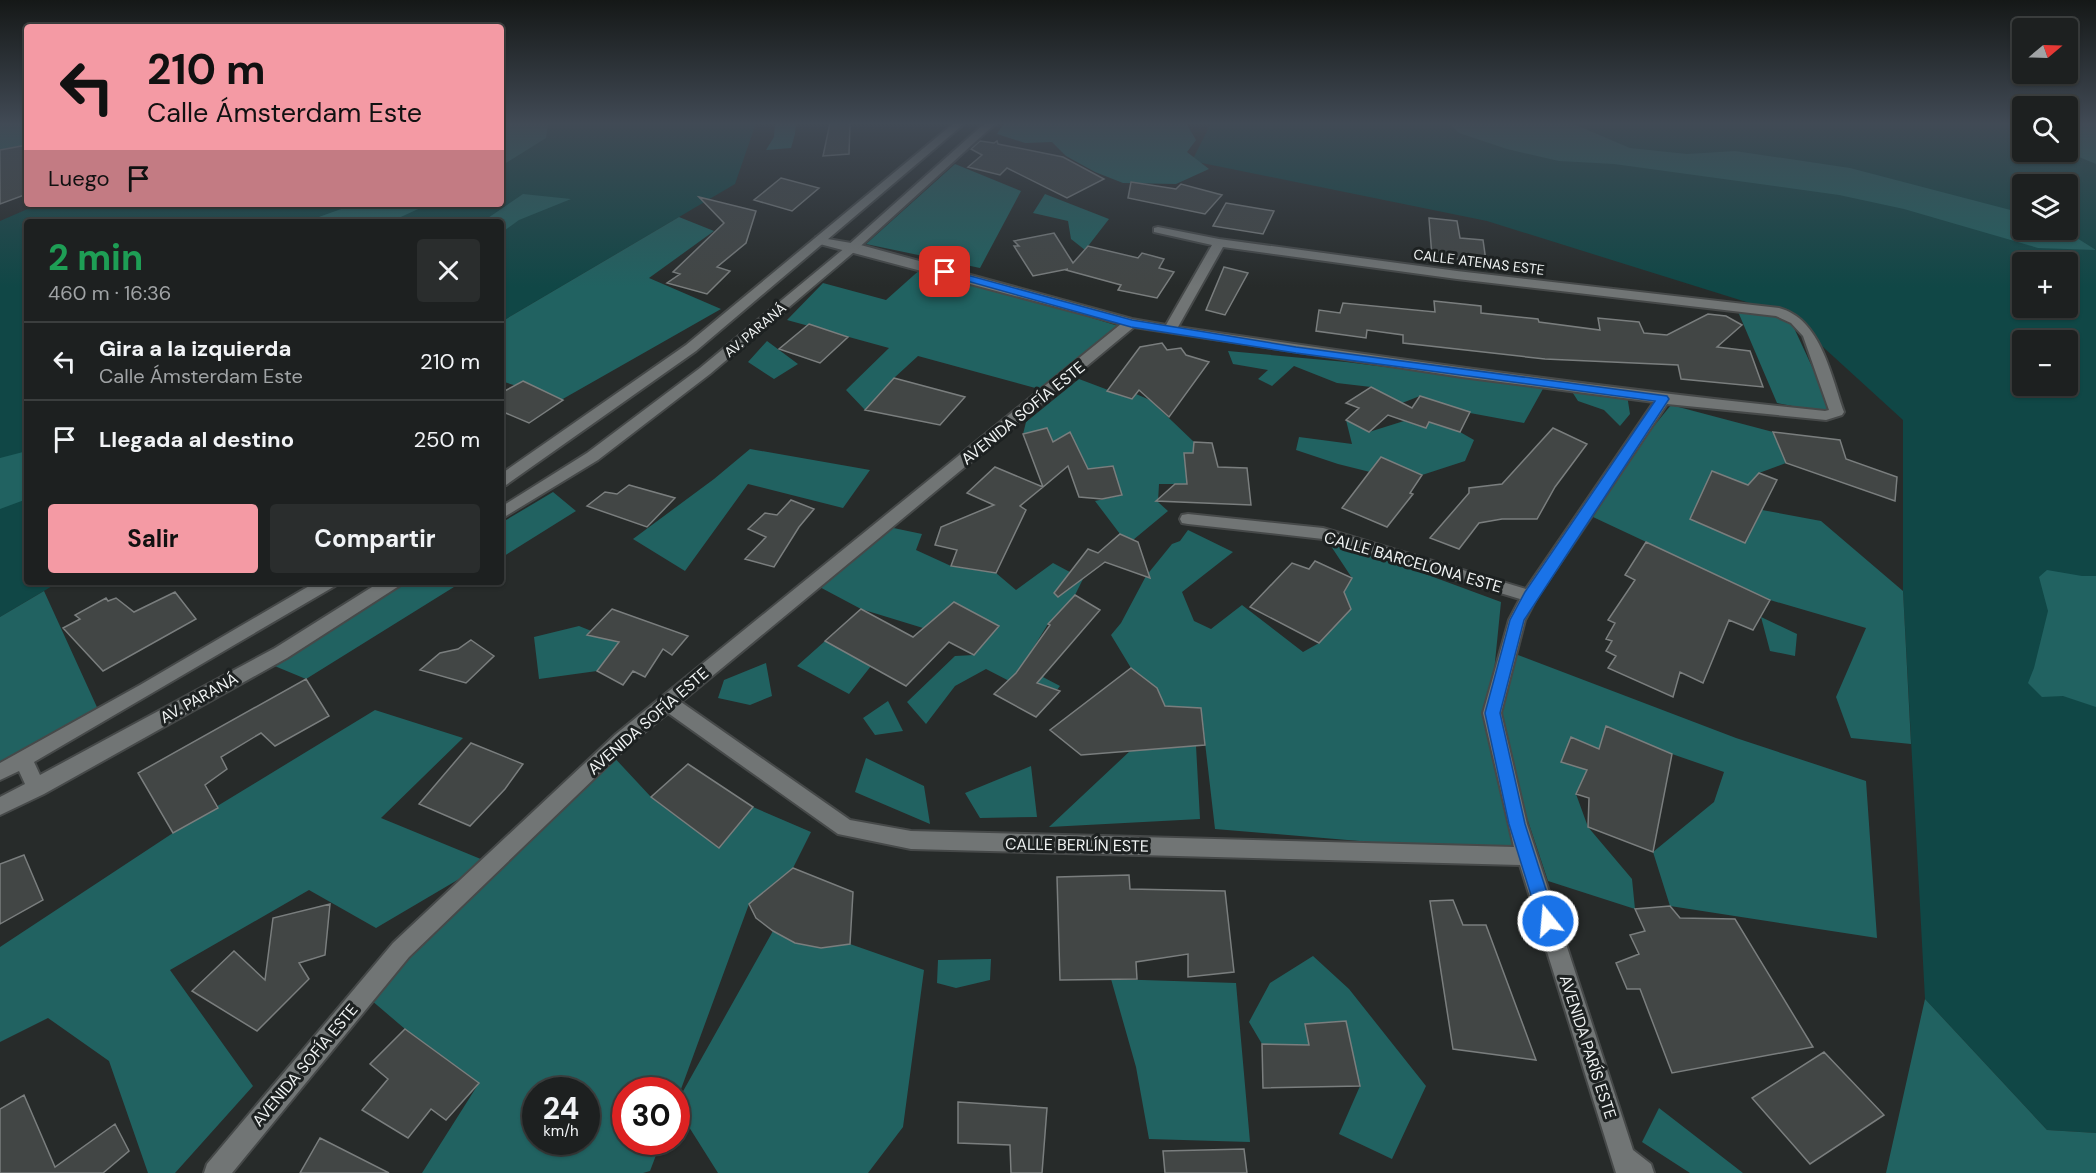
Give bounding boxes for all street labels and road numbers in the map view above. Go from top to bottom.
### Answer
street label: CALLE ATENAS ESTE [1412,245,1546,279]
street label: AV. PARANÁ [720,299,790,361]
street label: AVENIDA SOFÍA ESTE [957,357,1089,469]
street label: CALLE BARCELONA ESTE [1322,527,1504,597]
street label: AVENIDA SOFÍA ESTE [583,663,713,779]
street label: AV. PARANÁ [156,668,242,728]
street label: CALLE BERLÍN ESTE [1005,833,1149,857]
street label: AVENIDA PARÍS ESTE [1555,972,1621,1122]
street label: AVENIDA SOFÍA ESTE [248,999,362,1131]

